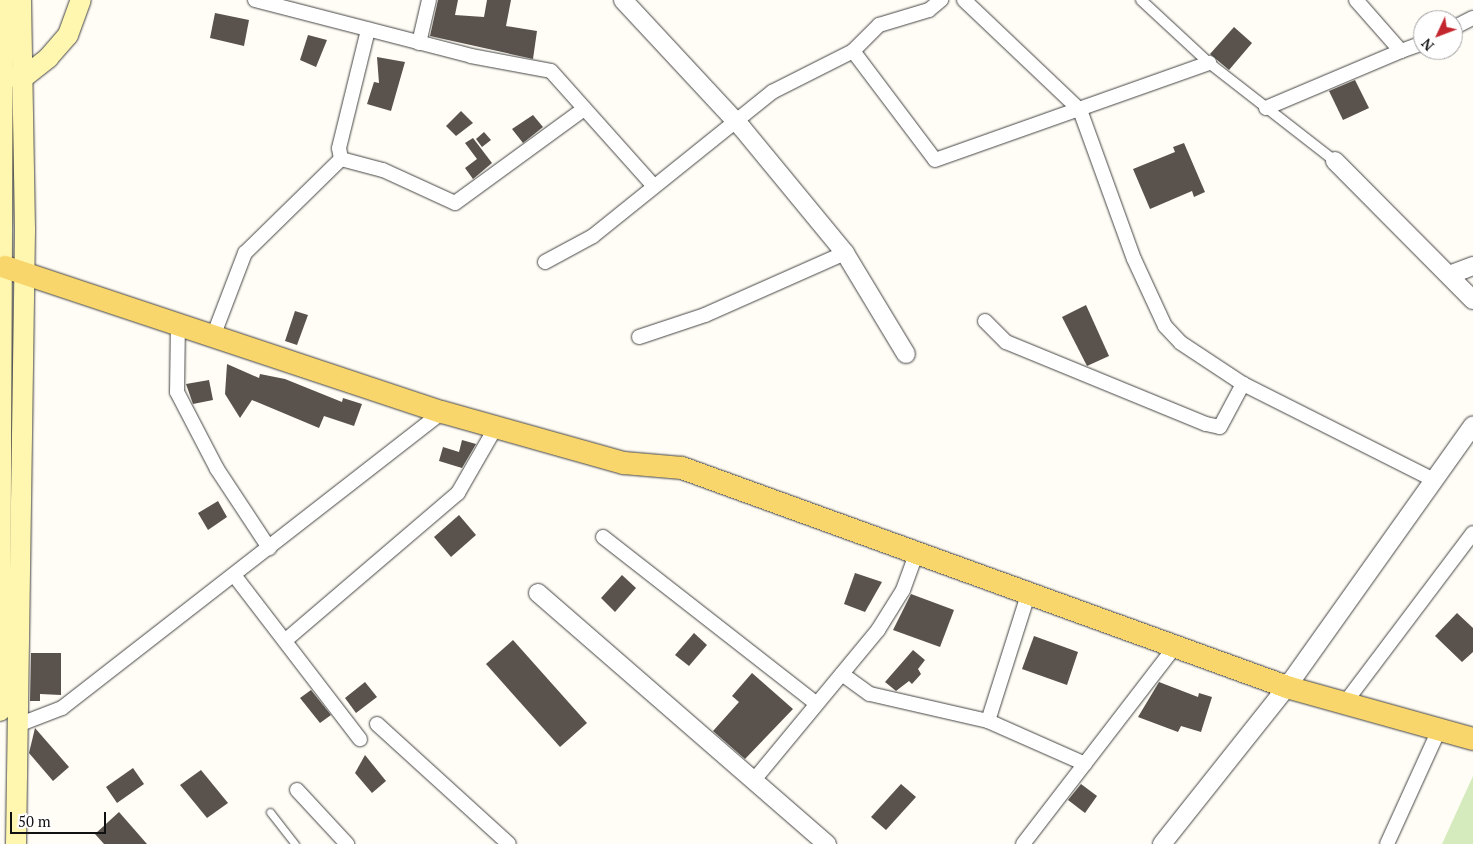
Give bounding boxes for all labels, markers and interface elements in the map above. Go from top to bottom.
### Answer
north arrow [1413,10,1463,60]
text: N [1417,35,1438,55]
scale bar [12,802,109,834]
text: 50 m [18,811,51,831]

